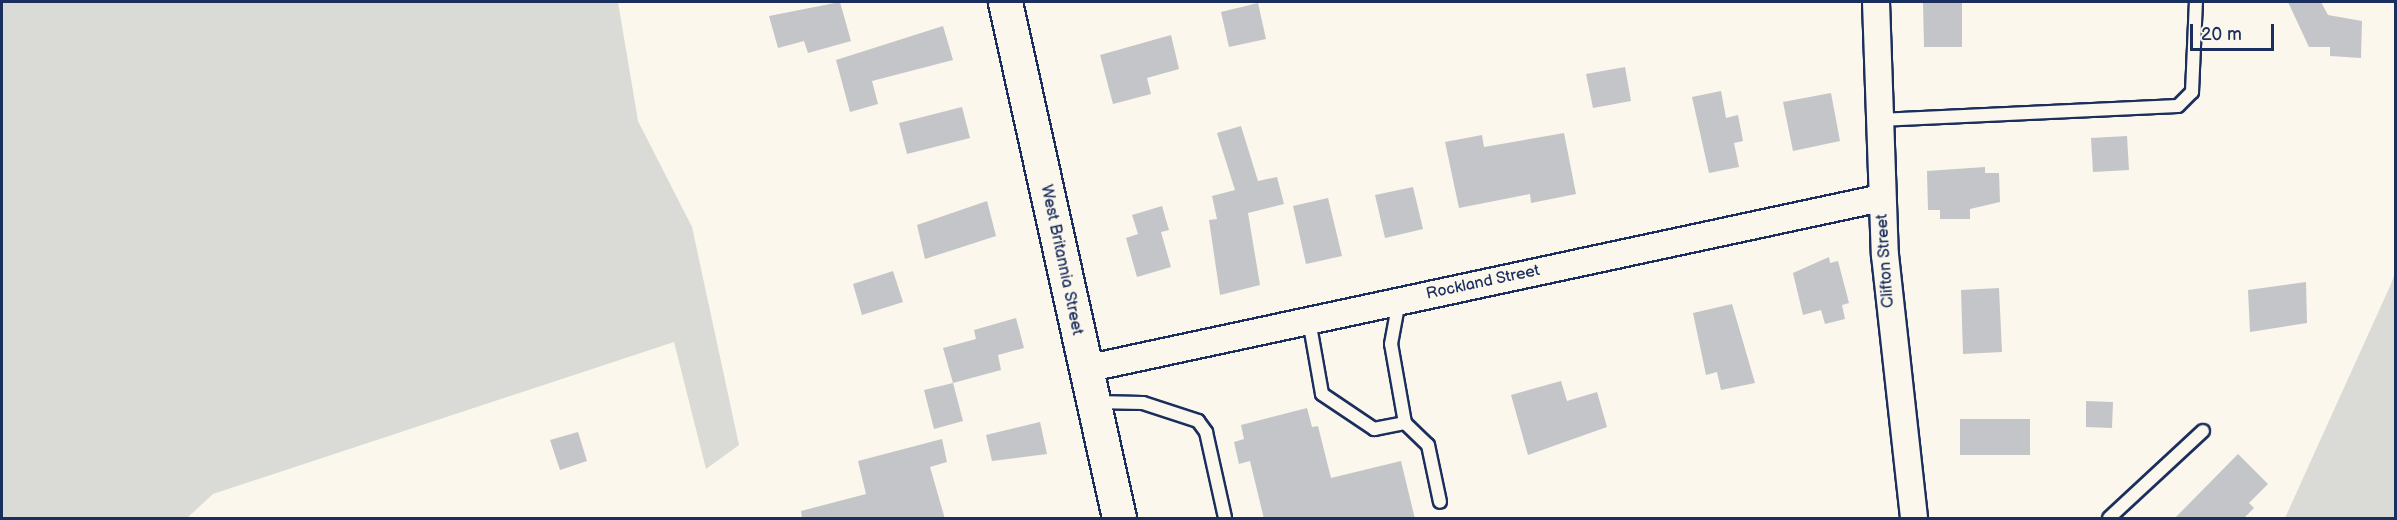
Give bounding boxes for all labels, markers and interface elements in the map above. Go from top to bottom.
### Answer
scale bar [2193,12,2277,50]
text: 20 m [2201,24,2242,45]
street label: West Britannia Street [1036,183,1086,337]
street label: Clifton Street [1873,213,1899,309]
street label: Rockland Street [1424,262,1542,304]

